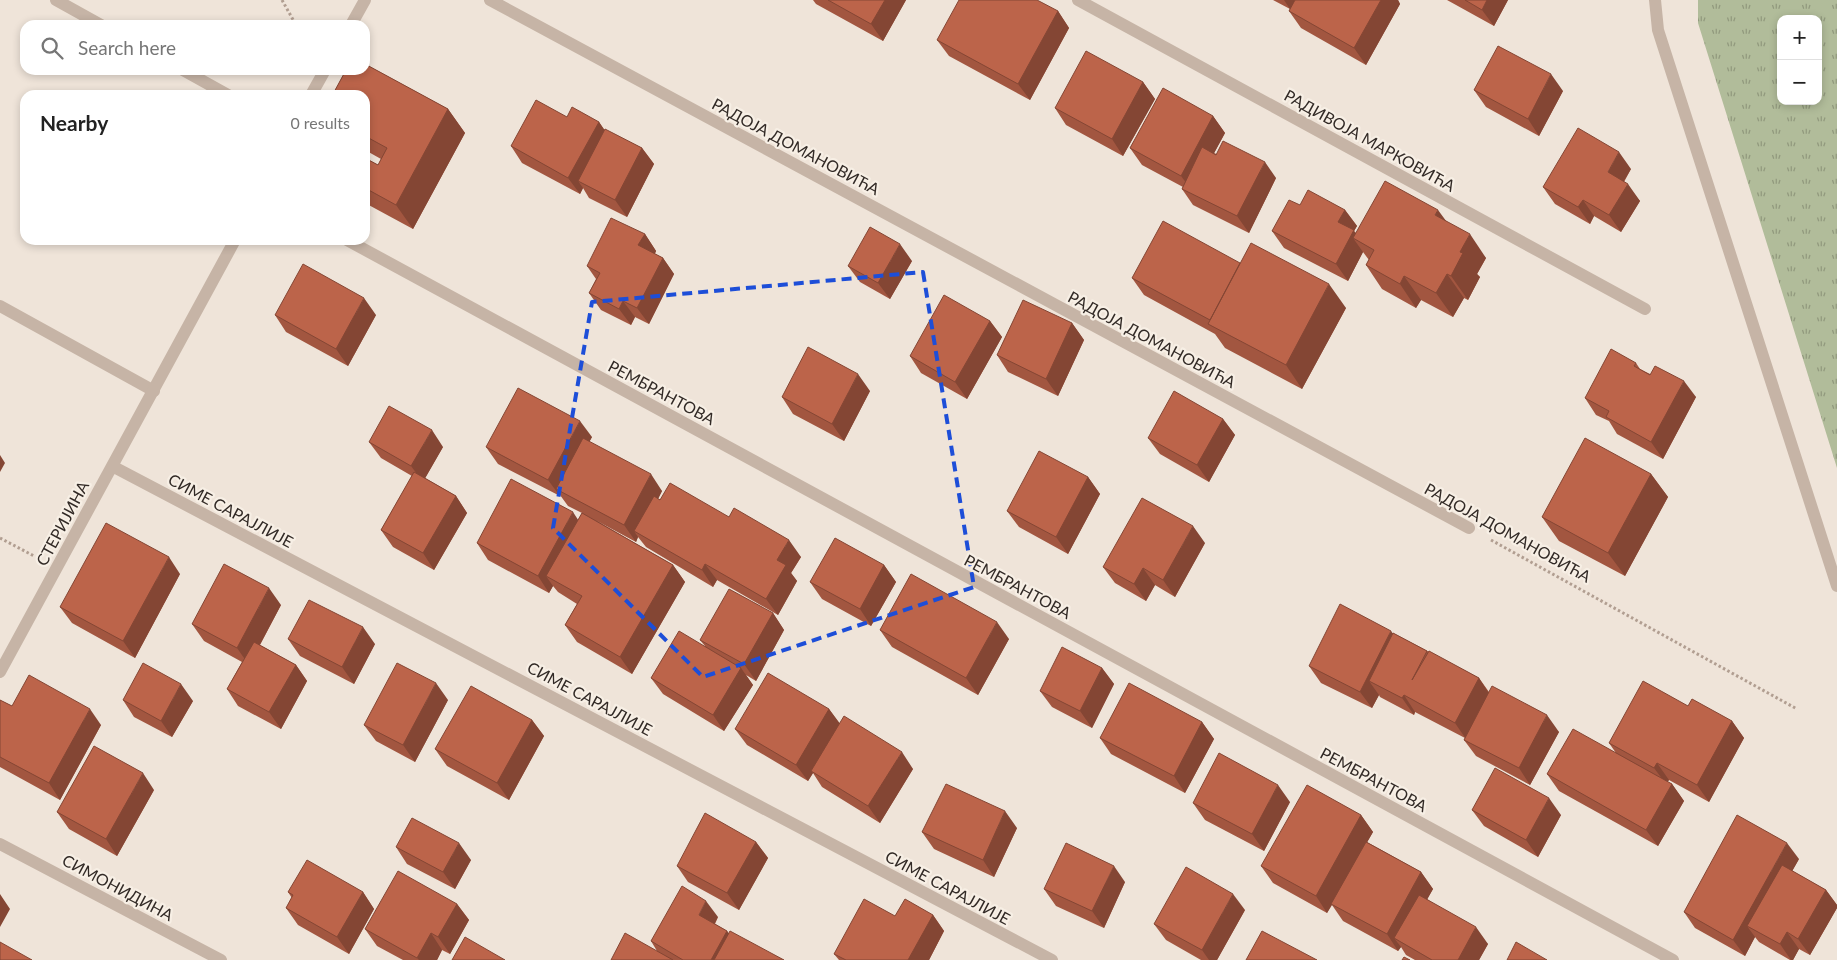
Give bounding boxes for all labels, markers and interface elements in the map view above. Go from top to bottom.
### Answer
map controls [1777,15,1822,105]
button: + [1777,15,1822,60]
search box [20,20,370,75]
icon: search [38,34,66,62]
text: Search here [78,36,176,59]
button: − [1777,60,1822,105]
street label: РАДИВОЈА МАРКОВИЋА [1281,85,1459,195]
street label: РАДОЈА ДОМАНОВИЋА [709,94,883,198]
text: Nearby [40,110,108,135]
text: 0 results [290,113,350,132]
street label: РАДОЈА ДОМАНОВИЋА [1065,287,1239,391]
street label: РЕМБРАНТОВА [605,356,719,428]
street label: СИМЕ САРАЈЛИЈЕ [165,469,297,551]
street label: СТЕРИЈИНА [32,477,92,569]
street label: РАДОЈА ДОМАНОВИЋА [1422,478,1595,586]
street label: РЕМБРАНТОВА [961,550,1075,622]
street label: СИМЕ САРАЈЛИЈЕ [524,657,656,739]
street label: РЕМБРАНТОВА [1317,743,1431,815]
street label: СИМЕ САРАЈЛИЈЕ [882,846,1014,928]
street label: СИМОНИДИНА [59,850,177,924]

